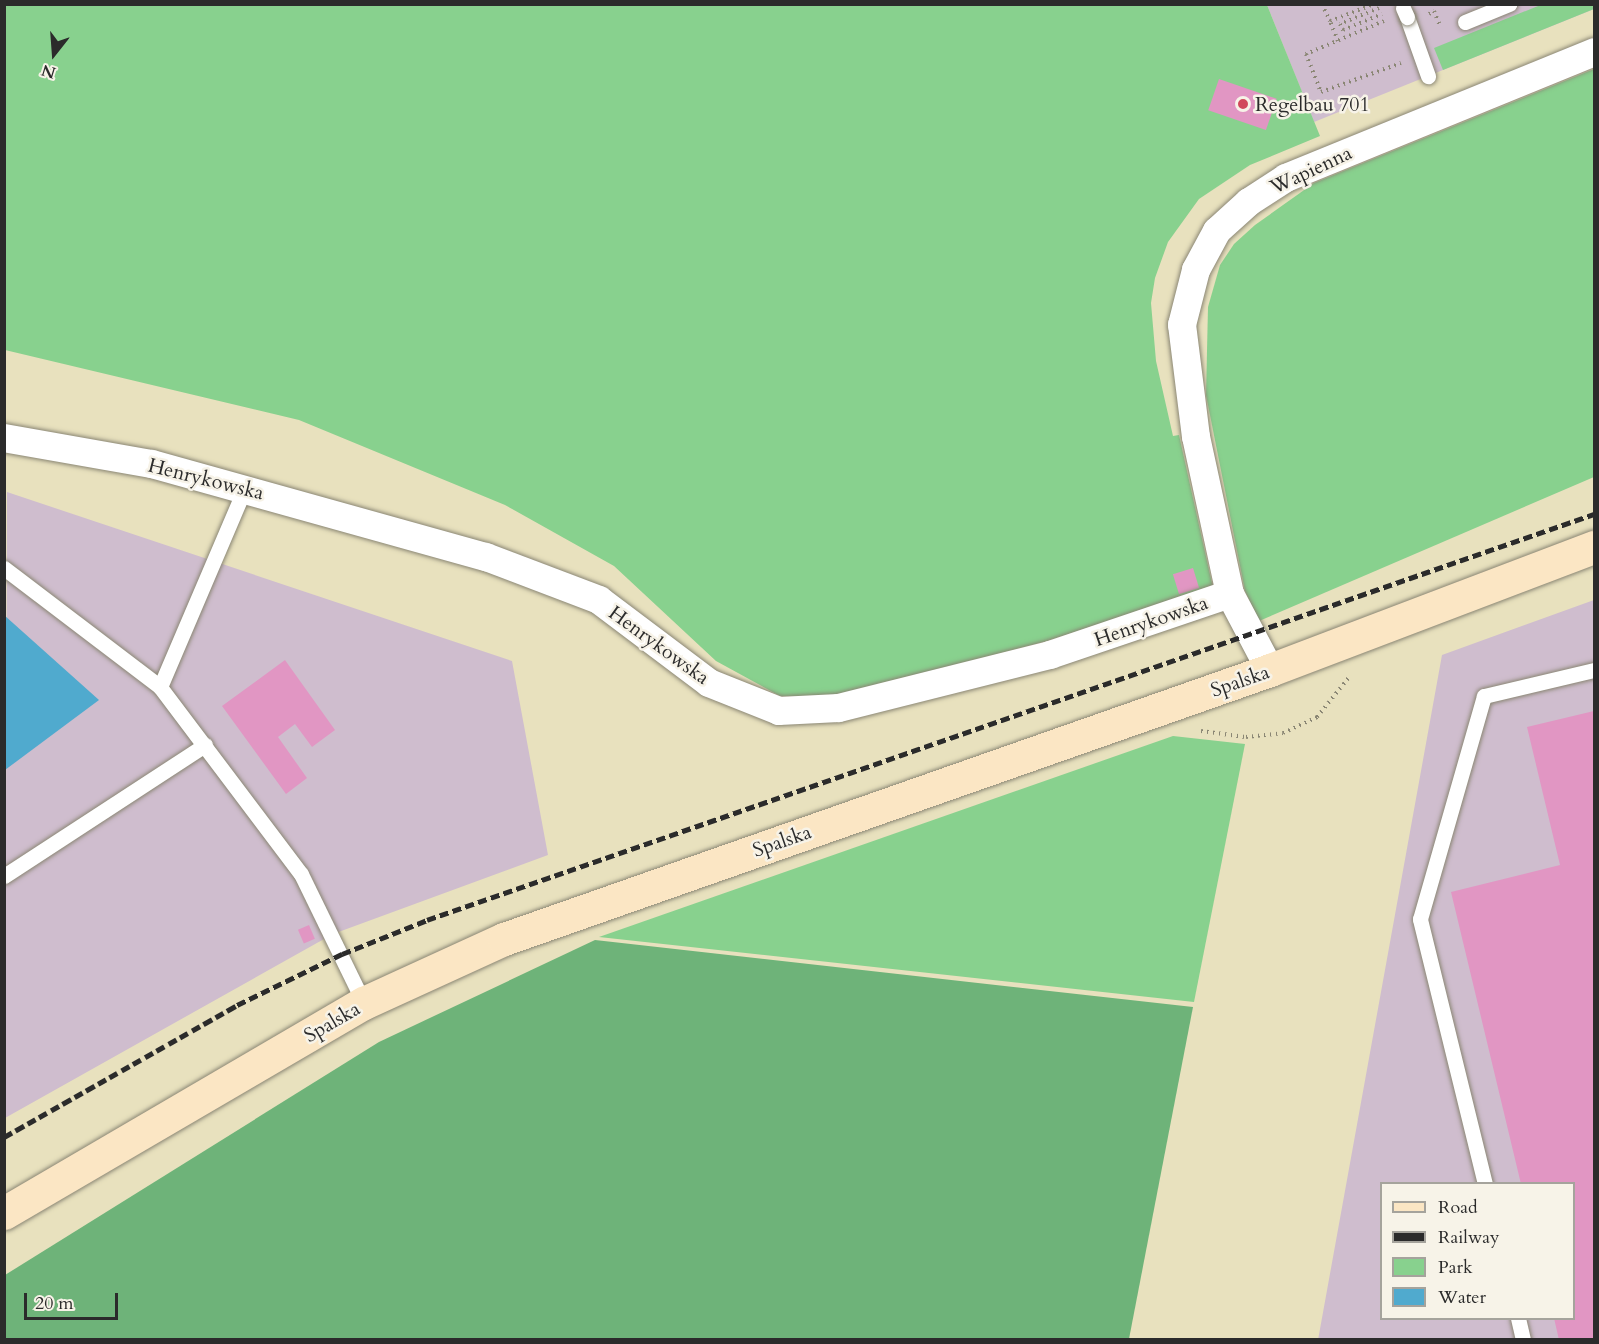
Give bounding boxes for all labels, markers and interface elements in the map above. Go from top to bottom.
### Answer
north arrow [24,24,84,84]
text: N [39,59,59,84]
place label: Regelbau 701 [1255,92,1370,116]
marker: Regelbau 701 [1236,97,1250,111]
street label: Wapienna [1266,141,1356,199]
street label: Henrykowska [146,453,266,505]
street label: Henrykowska [1091,590,1211,652]
street label: Henrykowska [604,600,714,690]
street label: Spalska [1208,660,1272,702]
street label: Spalska [750,820,814,862]
street label: Spalska [300,997,364,1047]
legend [1380,1182,1575,1320]
text: Road [1438,1195,1478,1220]
text: Railway [1438,1225,1500,1250]
text: Park [1438,1255,1473,1280]
scale bar [27,1281,122,1319]
text: Water [1438,1285,1486,1310]
text: 20 m [35,1291,74,1316]

